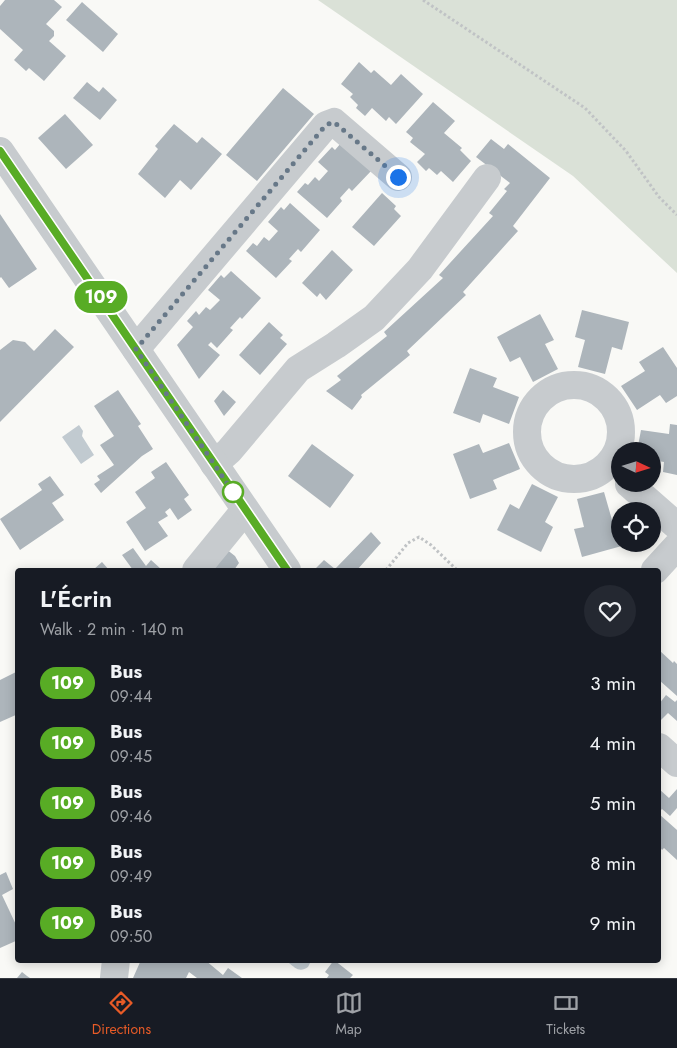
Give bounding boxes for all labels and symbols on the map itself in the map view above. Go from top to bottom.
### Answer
your location [386,165,411,190]
line badge: 109 [72,281,130,313]
north arrow [611,442,661,492]
unlabelled marker [222,481,244,503]

